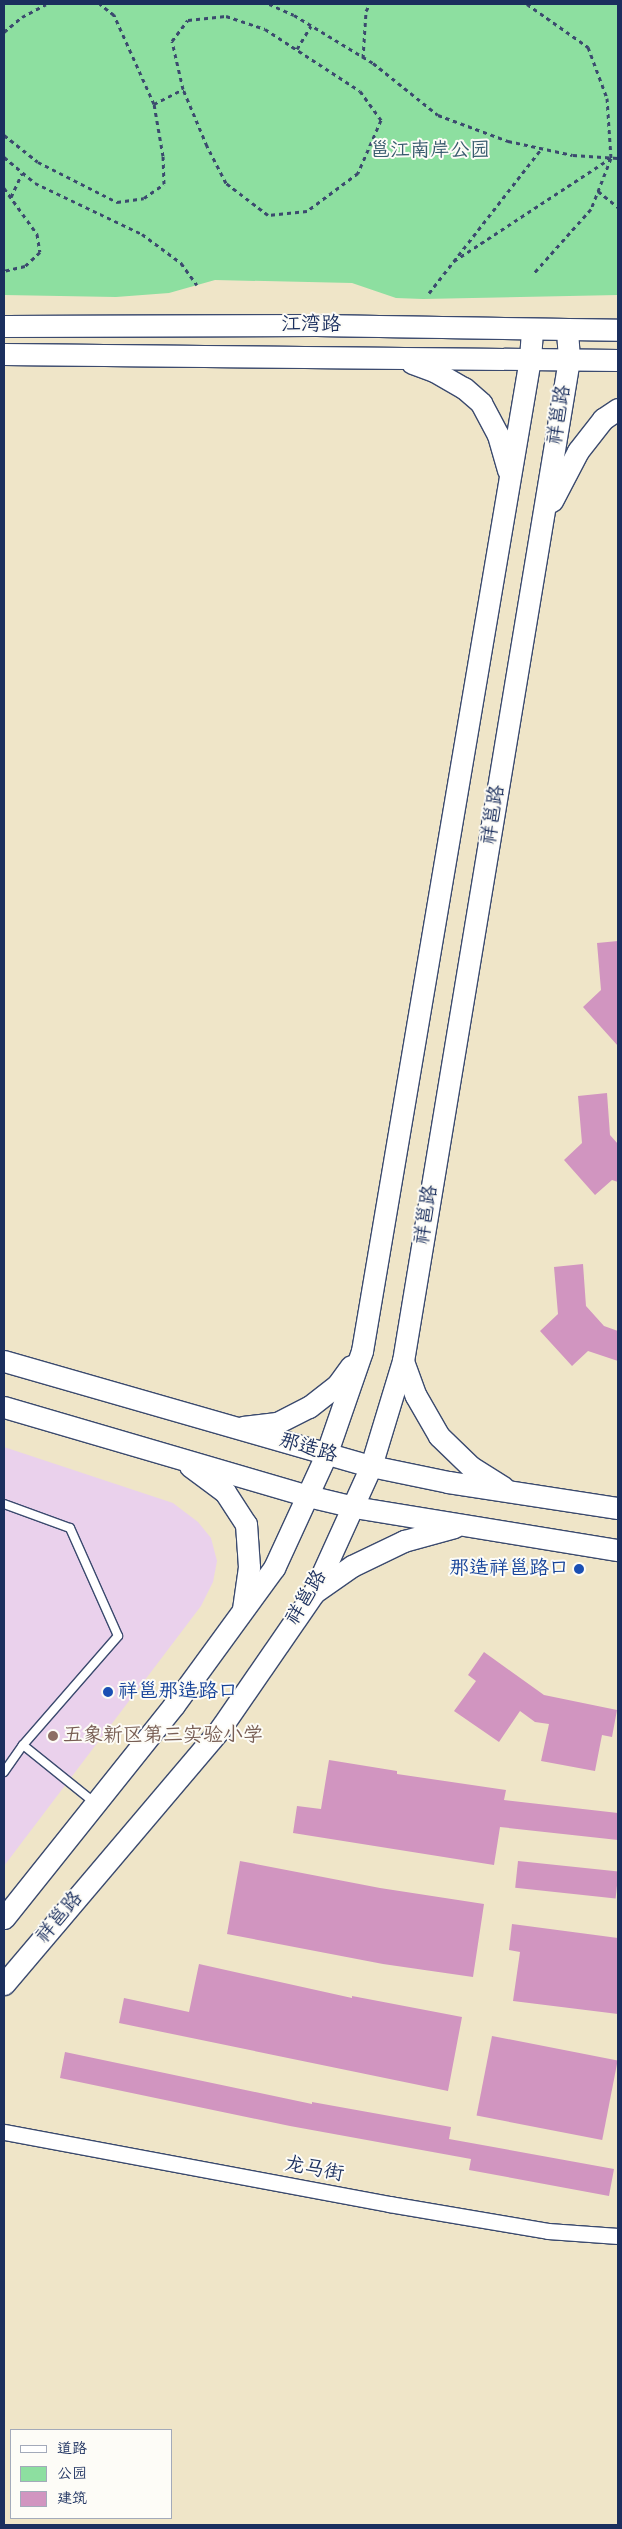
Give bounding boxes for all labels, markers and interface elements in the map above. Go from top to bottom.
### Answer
park label: 邕江南岸公园 [370,139,490,163]
street label: 江湾路 [281,313,341,337]
street label: 祥邕路 [543,383,577,447]
street label: 祥邕路 [477,783,511,847]
street label: 祥邕路 [410,1183,444,1247]
street label: 那造路 [276,1429,340,1469]
place label: 那造祥邕路口 [449,1557,569,1581]
marker: 那造祥邕路口 [573,1563,585,1575]
street label: 祥邕路 [281,1566,333,1630]
place label: 祥邕那造路口 [118,1680,238,1704]
marker: 祥邕那造路口 [102,1686,114,1698]
place label: 五象新区第三实验小学 [63,1724,263,1748]
marker: 五象新区第三实验小学 [47,1730,59,1742]
street label: 祥邕路 [32,1887,88,1949]
street label: 龙马街 [282,2152,346,2188]
legend [10,2429,172,2519]
text: 道路 [57,2438,87,2460]
text: 公园 [57,2463,87,2485]
text: 建筑 [57,2488,87,2510]

